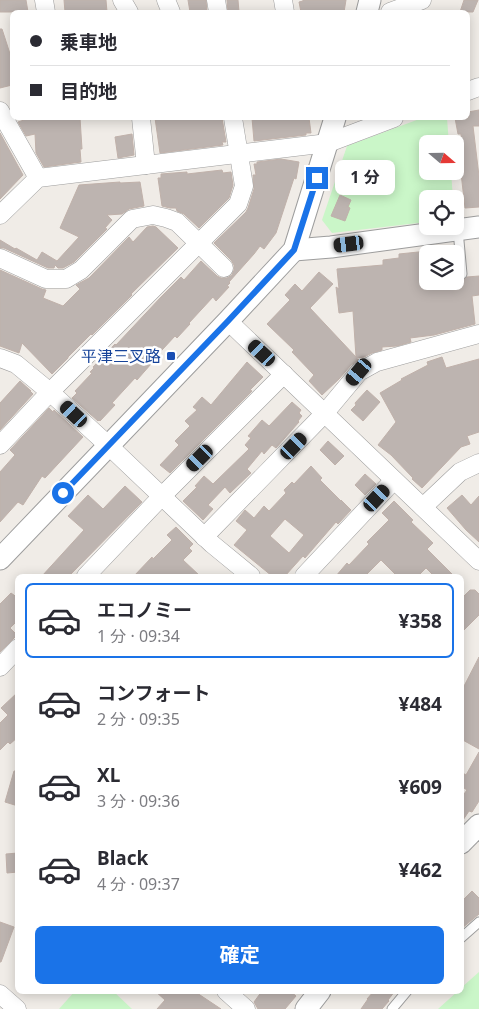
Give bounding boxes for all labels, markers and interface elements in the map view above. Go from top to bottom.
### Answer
text: 乗車地 [60,29,117,55]
text: 目的地 [60,78,117,104]
north arrow [419,135,464,180]
map controls [419,135,464,290]
callout: 1 分 [334,160,394,196]
text: 1 分 [350,166,380,188]
route end [306,167,328,189]
button: locate [419,190,464,235]
car [333,235,364,253]
button: layers [419,245,464,290]
car [245,337,278,369]
place label: 平津三叉路 [81,345,161,367]
marker: 平津三叉路 [165,350,177,362]
car [343,356,374,388]
car [57,398,90,430]
car [278,430,309,462]
car [184,442,215,474]
route start [52,482,74,504]
car [361,482,392,514]
text: エコノミー [97,597,192,623]
icon: car [37,598,82,643]
text: ¥358 [399,608,442,634]
text: 1 分 · 09:34 [97,625,180,647]
text: コンフォート [97,680,210,706]
icon: car [37,681,82,726]
text: ¥484 [399,691,442,717]
text: 2 分 · 09:35 [97,708,180,730]
text: XL [97,762,120,788]
icon: car [37,764,82,809]
text: ¥609 [399,774,442,800]
text: 3 分 · 09:36 [97,790,180,812]
text: Black [97,845,148,871]
icon: car [37,847,82,892]
text: ¥462 [399,857,442,883]
text: 4 分 · 09:37 [97,873,180,895]
button: 確定 [35,926,444,984]

